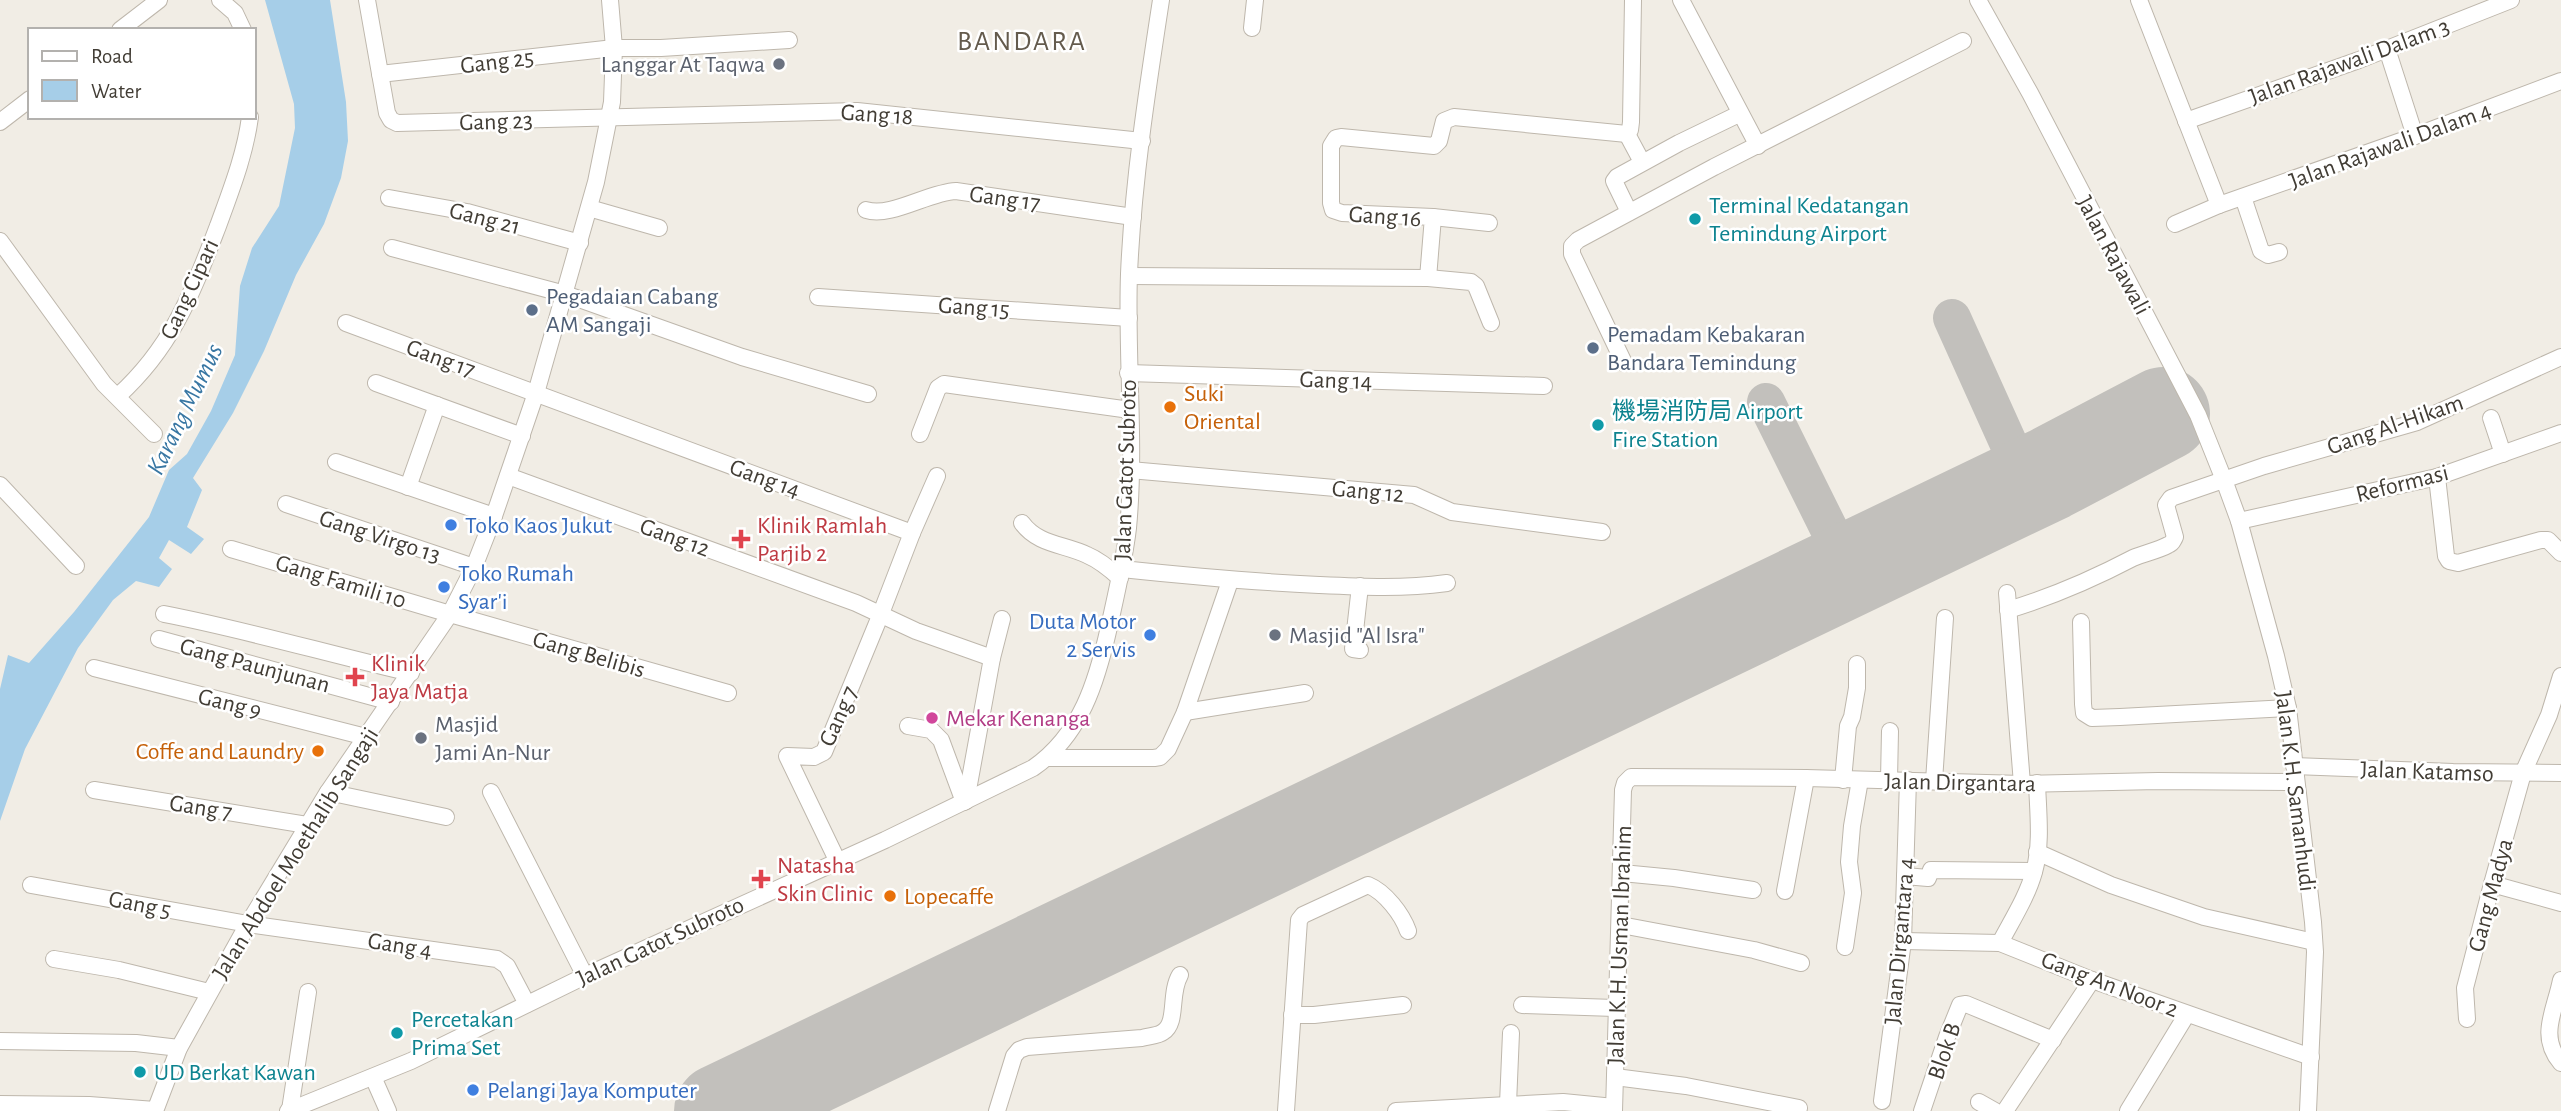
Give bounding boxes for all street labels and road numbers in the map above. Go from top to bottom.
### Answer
street label: Jalan Rajawali Dalam 3 [2246,15,2453,109]
street label: Gang 25 [459,46,535,78]
street label: Jalan Rajawali Dalam 4 [2286,98,2494,194]
street label: Gang 18 [840,100,914,130]
street label: Gang 23 [459,109,533,135]
street label: Gang 17 [968,182,1042,216]
street label: Jalan Rajawali [2072,192,2154,319]
street label: Gang 21 [447,199,523,239]
street label: Gang 16 [1348,202,1422,231]
street label: Gang Cipari [156,235,224,343]
street label: Gang 15 [938,294,1010,322]
street label: Gang 17 [403,335,478,382]
street label: Gang 14 [1299,368,1373,394]
street label: Jalan Gatot Subroto [1111,379,1141,561]
street label: Gang Al-Hikam [2324,390,2466,459]
street label: Gang 14 [726,455,803,503]
street label: Reformasi [2353,461,2451,507]
street label: Gang 12 [1331,477,1405,507]
street label: Gang Virgo 13 [316,506,443,568]
street label: Gang 12 [637,514,713,562]
street label: Gang Famili 10 [273,551,409,613]
street label: Gang Belibis [530,628,648,682]
street label: Gang Paunjunan [177,634,332,698]
street label: Gang 7 [815,683,863,750]
street label: Gang 9 [196,685,264,723]
street label: Jalan K.H. Samanhudi [2271,689,2319,893]
street label: Jalan Abdoel Moethalib Sangaji [208,723,383,984]
street label: Jalan Katamso [2360,758,2494,786]
street label: Jalan Dirgantara [1884,770,2036,796]
street label: Gang 7 [168,791,234,825]
street label: Jalan K.H. Usman Ibrahim [1604,825,1636,1065]
street label: Gang Madya [2464,836,2518,954]
street label: Jalan Dirgantara 4 [1881,857,1919,1026]
street label: Gang 5 [107,887,173,923]
street label: Jalan Gatot Subroto [573,893,748,991]
street label: Gang 4 [366,929,434,963]
street label: Gang An Noor 2 [2038,948,2182,1022]
street label: Blok B [1924,1020,1966,1083]

